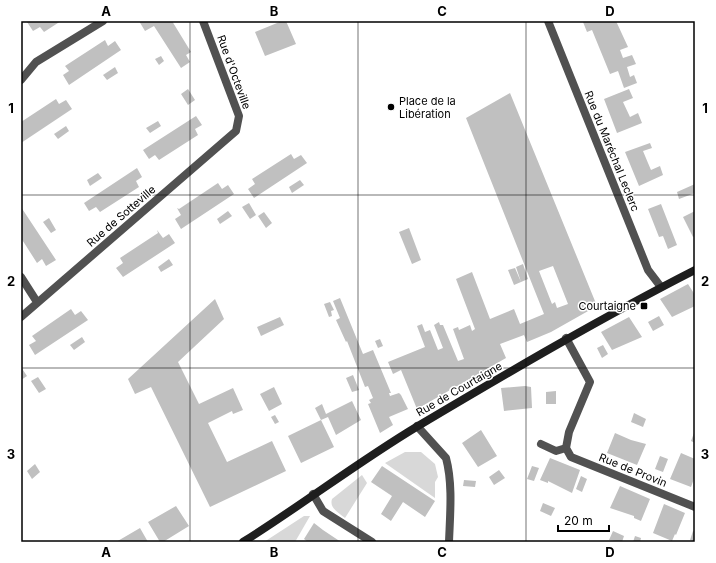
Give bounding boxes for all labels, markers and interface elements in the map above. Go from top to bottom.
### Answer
text: A [101,3,111,19]
text: B [270,3,279,19]
text: C [437,3,447,19]
text: D [605,3,615,19]
street label: Rue d'Octeville [214,33,254,111]
street label: Rue du Maréchal Leclerc [581,89,643,213]
place label: Place de la Libération [399,94,456,121]
text: 1 [8,100,14,116]
text: 1 [702,100,708,116]
marker: Place de la Libération [386,102,396,112]
street label: Rue de Sotteville [84,182,158,250]
text: 2 [7,273,15,289]
text: 2 [701,273,709,289]
place label: Courtaigne [578,299,636,313]
marker: Courtaigne [639,301,649,311]
street label: Rue de Courtaigne [414,359,504,419]
text: 3 [7,446,15,462]
text: 3 [701,446,709,462]
street label: Rue de Provin [597,450,669,490]
scale bar [558,507,609,533]
text: 20 m [564,513,593,528]
text: A [101,544,111,560]
text: B [270,544,279,560]
text: C [437,544,447,560]
text: D [605,544,615,560]

